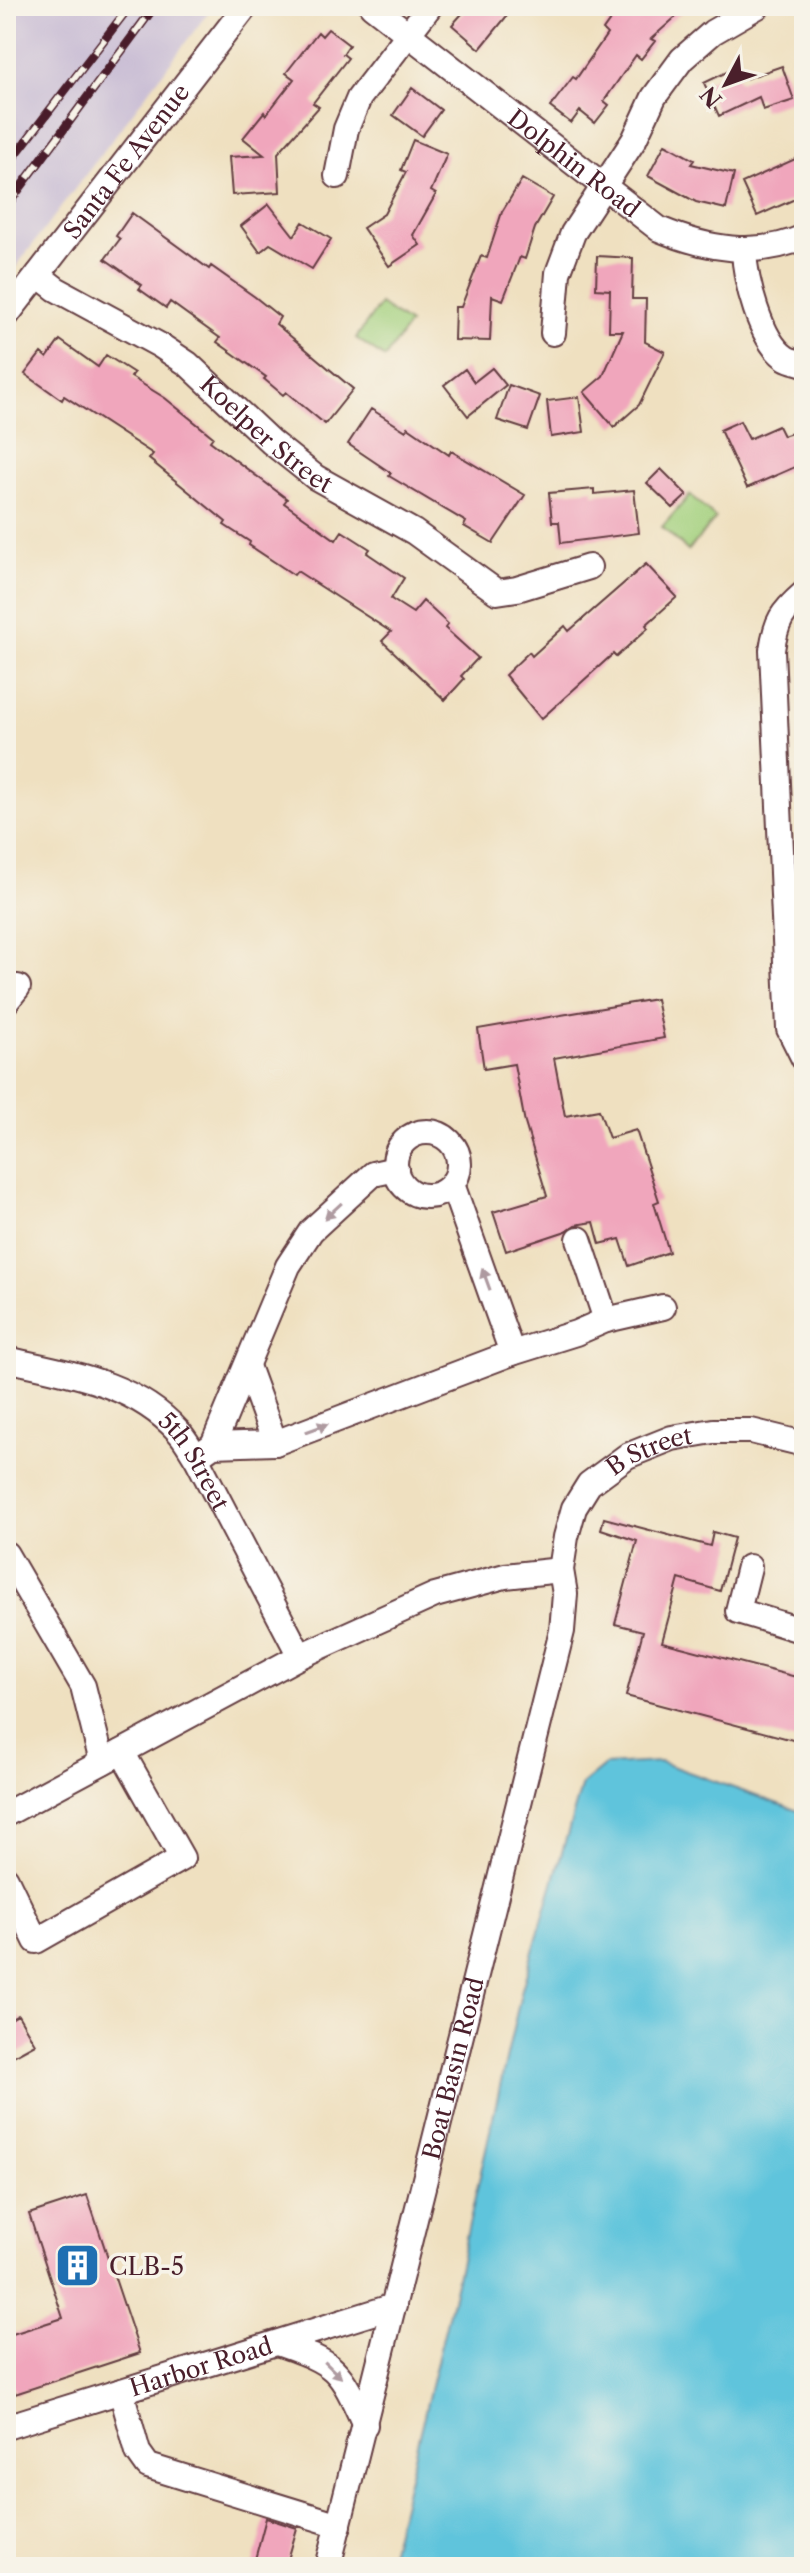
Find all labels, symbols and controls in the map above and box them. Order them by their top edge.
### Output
north arrow [686,44,766,124]
street label: Santa Fe Avenue [57,78,195,244]
text: N [695,81,728,113]
street label: Dolphin Road [502,103,646,224]
street label: Koelper Street [194,369,338,499]
one-way arrow [324,1201,343,1219]
one-way arrow [479,1267,492,1291]
street label: 5th Street [153,1405,236,1516]
street label: B Street [600,1420,695,1481]
one-way arrow [305,1421,329,1433]
street label: Boat Basin Road [416,1974,490,2163]
building icon: CLB-5 [54,2242,102,2290]
place label: CLB-5 [109,2252,184,2281]
street label: Harbor Road [126,2330,276,2402]
one-way arrow [323,2361,342,2379]

